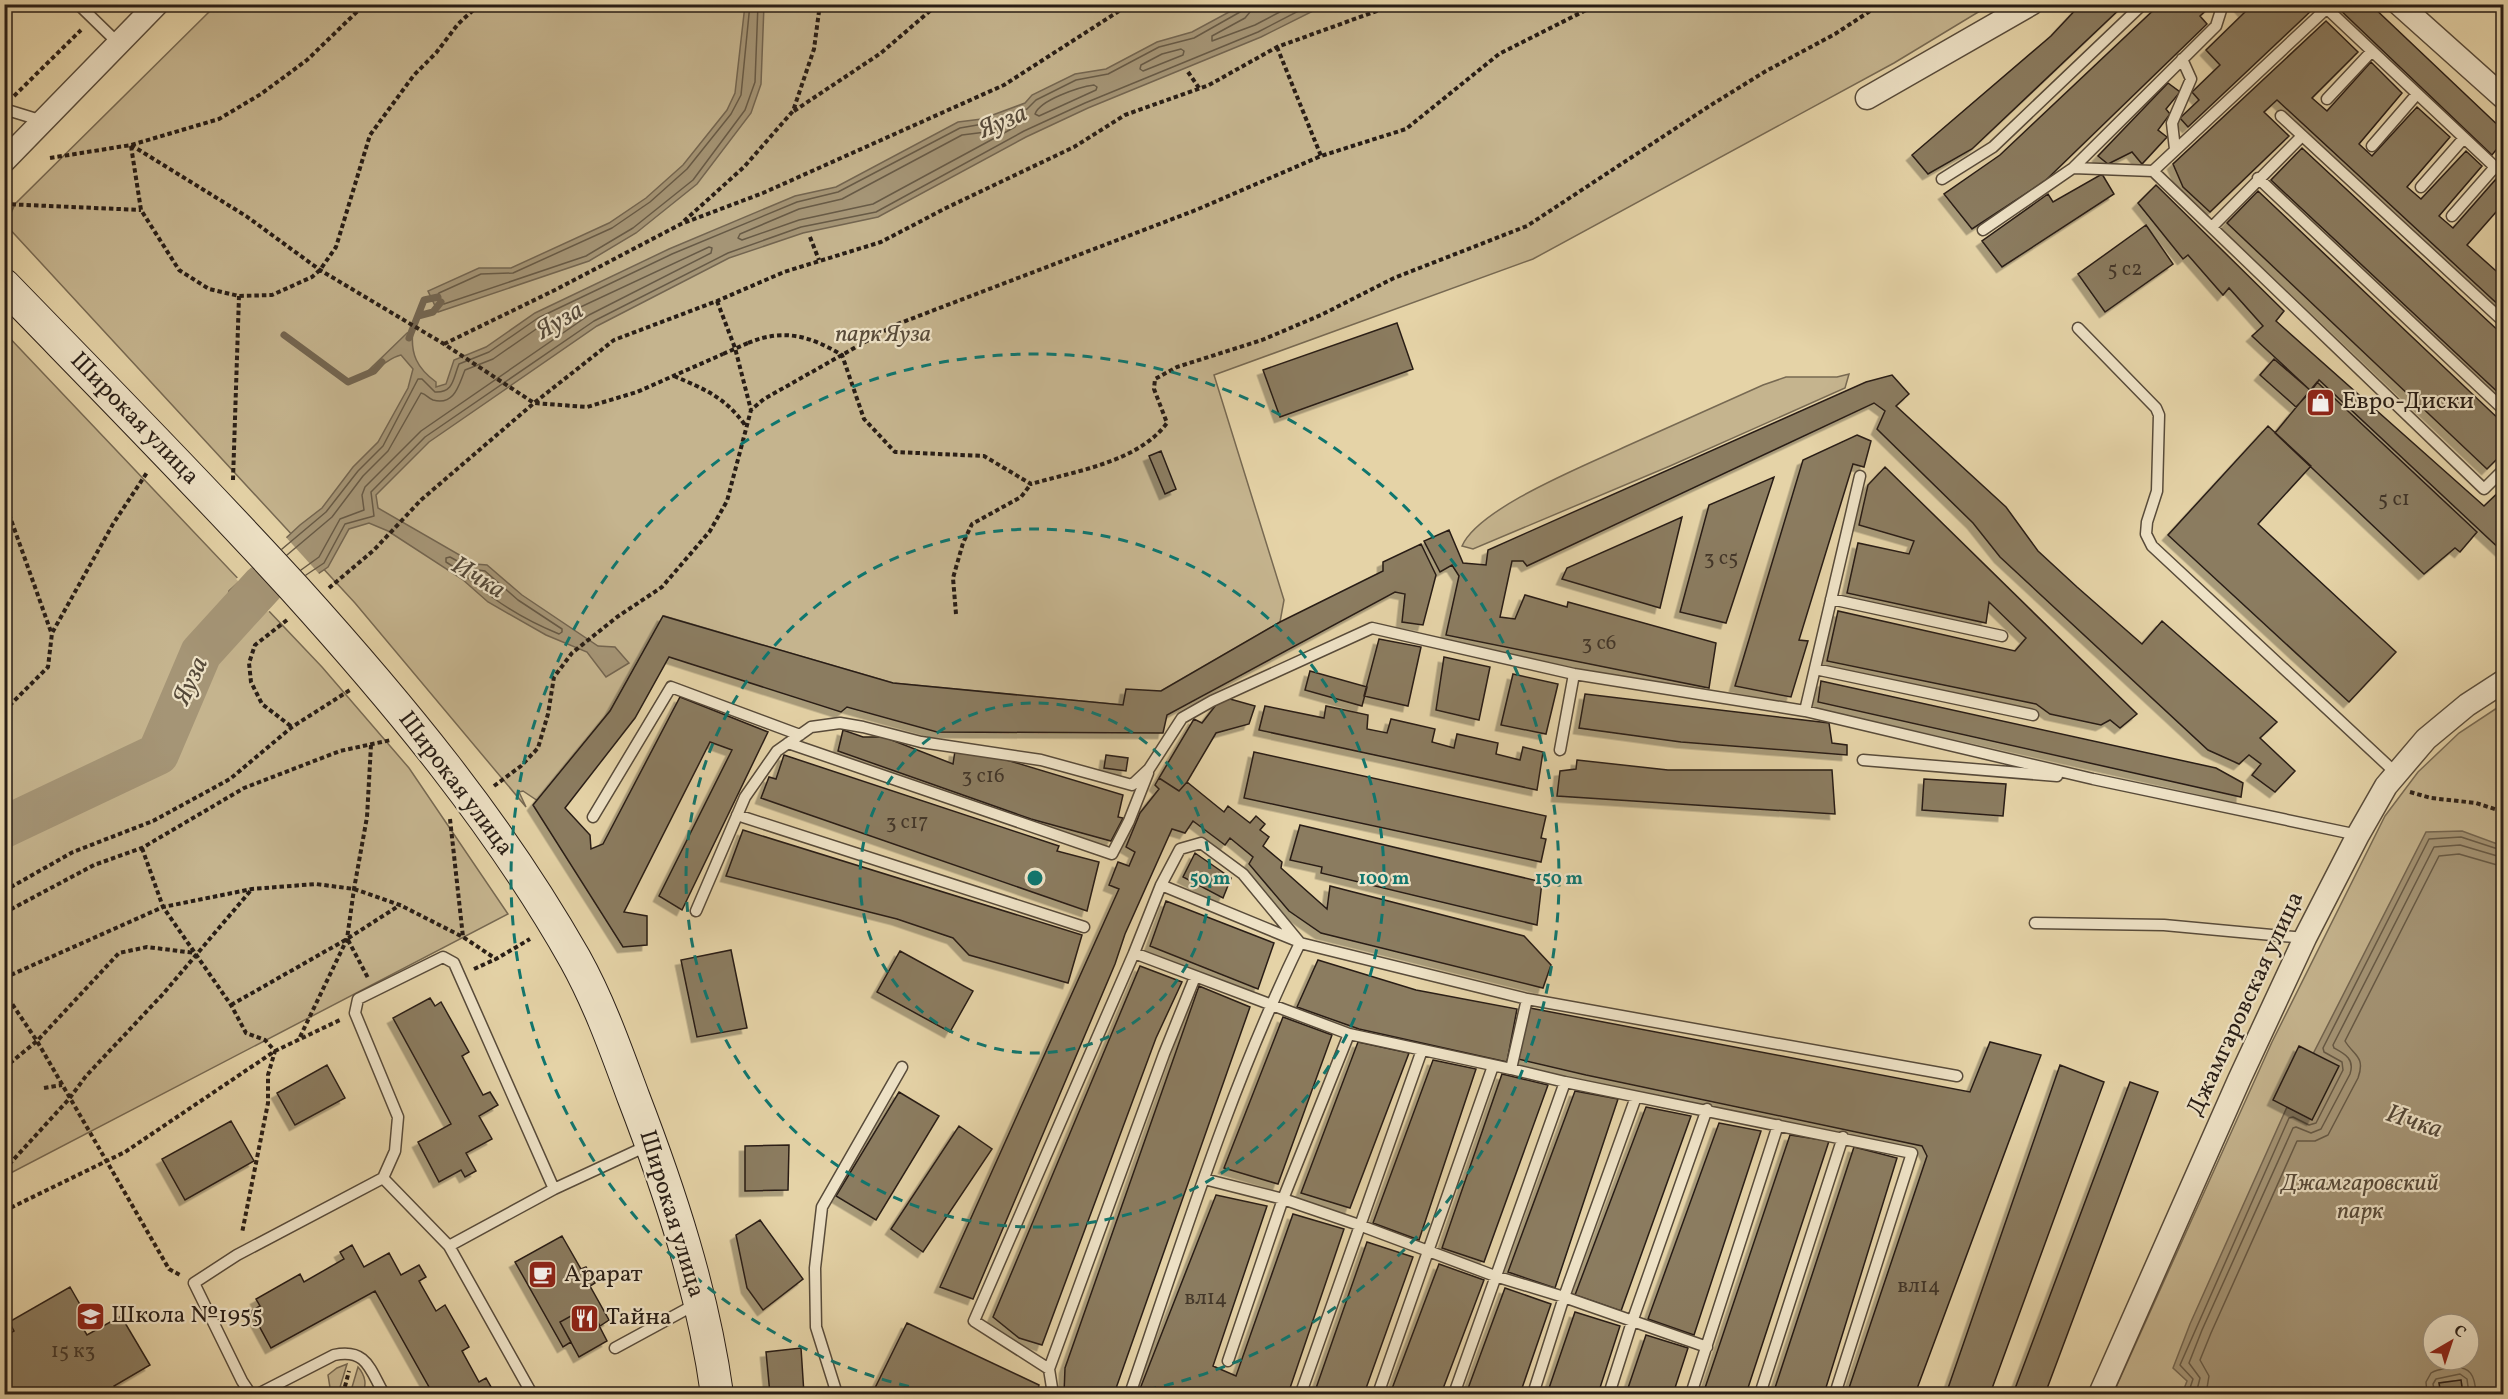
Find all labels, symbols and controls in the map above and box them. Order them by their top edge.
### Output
water label: Яуза [972,96,1033,149]
house number: 5 с2 [2108,255,2142,284]
water label: Яуза [529,293,590,349]
park label: парк Яуза [835,318,931,352]
street label: Широкая улица [61,345,207,493]
place label: Евро-Диски [2342,385,2474,419]
shop icon: Евро-Диски [2305,386,2337,418]
house number: 5 с1 [2378,485,2410,514]
house number: 3 с5 [1704,544,1738,573]
water label: Ичка [444,548,512,608]
house number: 3 с6 [1582,629,1617,658]
water label: Яуза [164,651,218,712]
street label: Широкая улица [389,704,521,864]
house number: 3 с16 [961,762,1005,791]
house number: 3 с17 [886,808,928,837]
text: 50 m [1190,867,1230,892]
text: 100 m [1359,867,1409,892]
text: 150 m [1535,867,1583,892]
centre of rings [1025,868,1045,888]
street label: Джамгаровская улица [2179,886,2313,1122]
water label: Ичка [2381,1096,2447,1148]
street label: Широкая улица [629,1126,713,1302]
park label: Джамгаровский парк [2279,1167,2439,1229]
place label: Арарат [564,1258,643,1292]
cafe icon: Арарат [527,1259,559,1291]
house number: вл14 [1898,1272,1940,1301]
house number: вл14 [1185,1284,1227,1313]
place label: Школа №1955 [111,1299,263,1333]
school or university icon: Школа №1955 [74,1300,106,1332]
place label: Тайна [606,1301,672,1335]
restaurant icon: Тайна [569,1302,601,1334]
north arrow [2421,1312,2481,1372]
text: С [2448,1320,2470,1344]
house number: 15 к3 [51,1337,95,1366]

